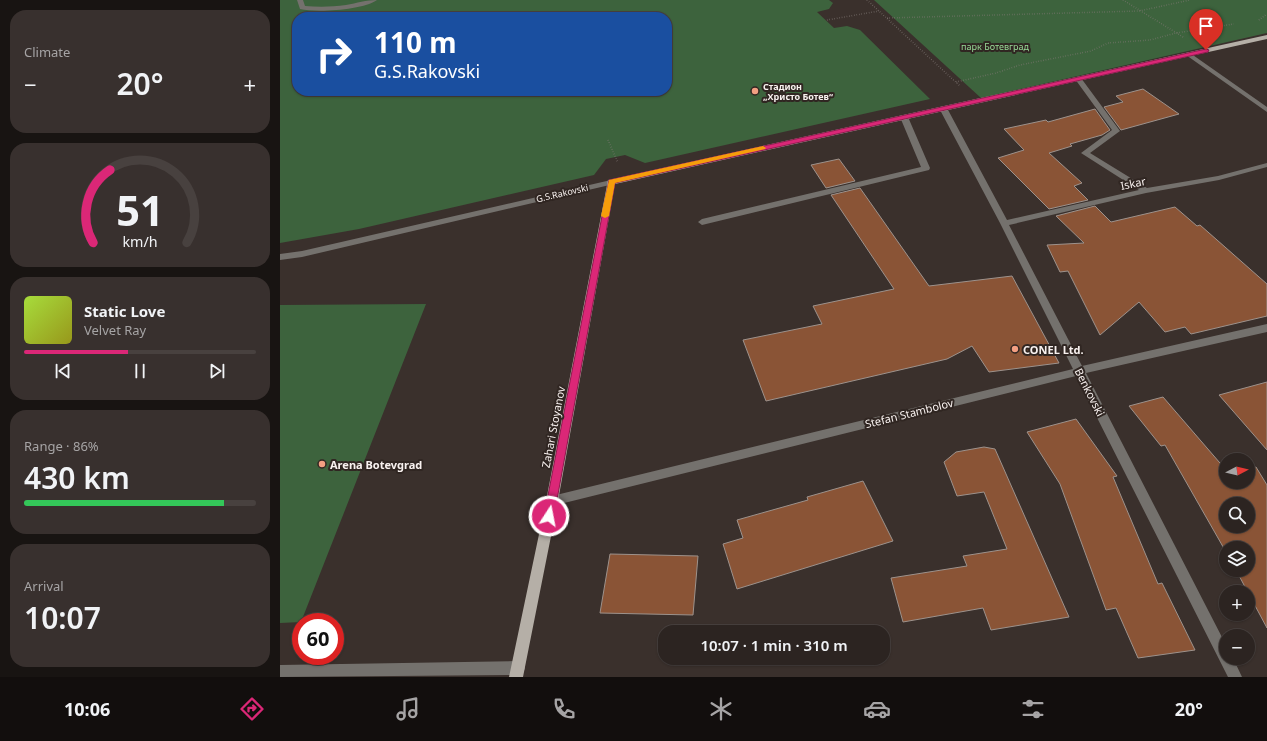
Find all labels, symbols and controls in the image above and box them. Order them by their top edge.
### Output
pin [1189,9,1223,50]
icon: arrive [1195,15,1217,37]
text: 110 m [374,23,457,61]
icon: right [308,28,360,80]
park label: парк Ботевград [961,40,1029,53]
text: Climate [24,43,70,61]
text: G.S.Rakovski [374,59,480,83]
text: 20° [116,63,164,104]
text: − [24,69,37,99]
text: + [243,69,256,99]
place label: Стадион „Христо Ботев“ [763,80,833,103]
marker: Стадион „Христо Ботев“ [750,86,760,96]
street label: Iskar [1119,173,1148,193]
street label: G.S.Rakovski [535,181,589,205]
text: 51 [116,182,164,238]
text: km/h [122,232,158,251]
text: Static Love [84,301,165,321]
text: Velvet Ray [84,321,146,339]
place label: CONEL Ltd. [1023,342,1084,357]
marker: CONEL Ltd. [1010,344,1020,354]
icon: previous [52,360,74,382]
icon: pause [129,360,151,382]
icon: next [206,360,228,382]
street label: Benkovski [1072,365,1108,419]
street label: Zahari Stoyanov [538,385,568,469]
street label: Stefan Stambolov [863,395,955,431]
text: Range · 86% [24,437,99,455]
north arrow [1219,453,1255,489]
map controls [1219,453,1255,665]
text: 430 km [24,457,130,498]
place label: Arena Botevgrad [330,457,422,472]
marker: Arena Botevgrad [317,459,327,469]
position arrow [528,495,570,537]
button: search [1219,497,1255,533]
button: layers [1219,541,1255,577]
text: Arrival [24,577,64,595]
button: + [1219,585,1255,621]
text: 10:07 [24,597,101,638]
speed limit sign: 60 [292,613,344,665]
button: − [1219,629,1255,665]
text: 10:07 · 1 min · 310 m [700,635,848,655]
icon: directions [238,695,266,723]
icon: music [394,695,422,723]
icon: phone [550,695,578,723]
icon: climate [707,695,735,723]
icon: car [863,695,891,723]
icon: filters [1019,695,1047,723]
text: 10:06 [64,697,110,721]
text: 20° [1175,697,1203,721]

